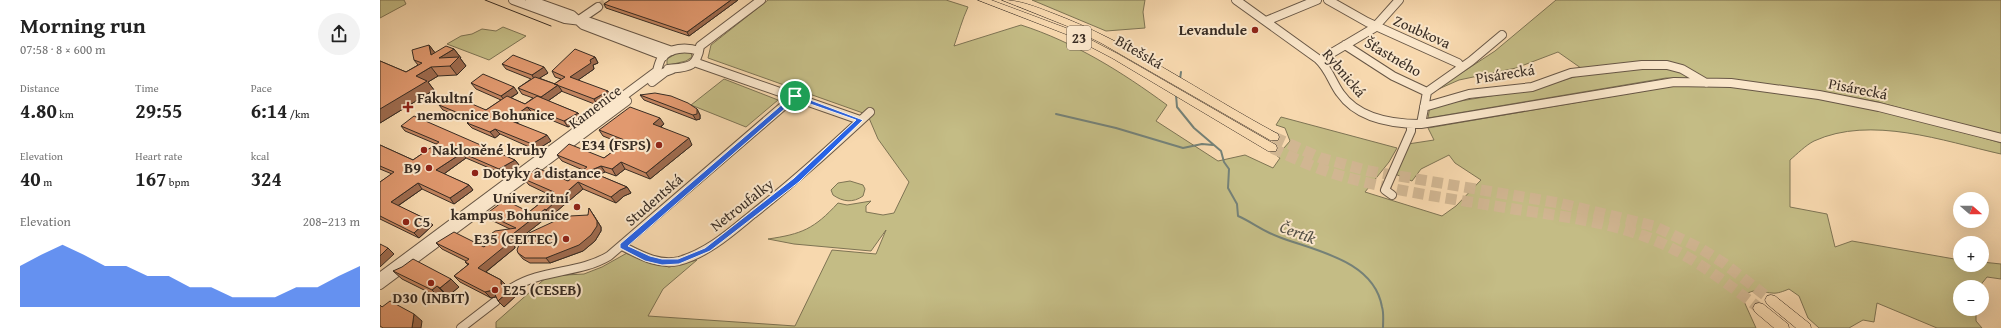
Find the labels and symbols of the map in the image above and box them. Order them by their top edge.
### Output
street label: Zoubkova [1390,10,1454,53]
place label: Levandule [1179,19,1247,40]
marker: Levandule [1250,25,1260,35]
road number: 23 [1067,26,1091,50]
street label: Bítešská [1112,30,1167,74]
street label: Šťastného [1361,32,1426,81]
street label: Rybnická [1318,44,1371,102]
street label: Pisárecká [1474,58,1536,89]
street label: Pisárecká [1827,73,1889,104]
pin [778,79,812,113]
street label: Kamenice [564,80,626,134]
place label: Fakultní nemocnice Bohunice [417,87,555,125]
marker: Fakultní nemocnice Bohunice [402,101,414,113]
place label: E34 (FSPS) [582,134,651,155]
place label: Nakloněné kruhy [432,139,548,160]
marker: E34 (FSPS) [654,140,664,150]
marker: Nakloněné kruhy [419,145,429,155]
place label: B9 [404,157,421,178]
place label: Dotyky a distance [483,162,601,183]
marker: B9 [424,163,434,173]
marker: Dotyky a distance [470,168,480,178]
street label: Studentská [620,169,687,231]
street label: Netroufalky [706,173,778,236]
place label: Univerzitní kampus Bohunice [451,187,569,225]
north arrow [1953,192,1989,228]
marker: Univerzitní kampus Bohunice [572,202,582,212]
place label: C5 [414,211,430,232]
water label: Čertík [1277,214,1320,250]
marker: C5 [401,217,411,227]
place label: E35 (CEITEC) [474,228,558,249]
marker: E35 (CEITEC) [561,234,571,244]
marker: D30 (INBIT) [426,278,436,288]
place label: E25 (CESEB) [503,279,582,300]
marker: E25 (CESEB) [490,285,500,295]
place label: D30 (INBIT) [393,287,469,308]

